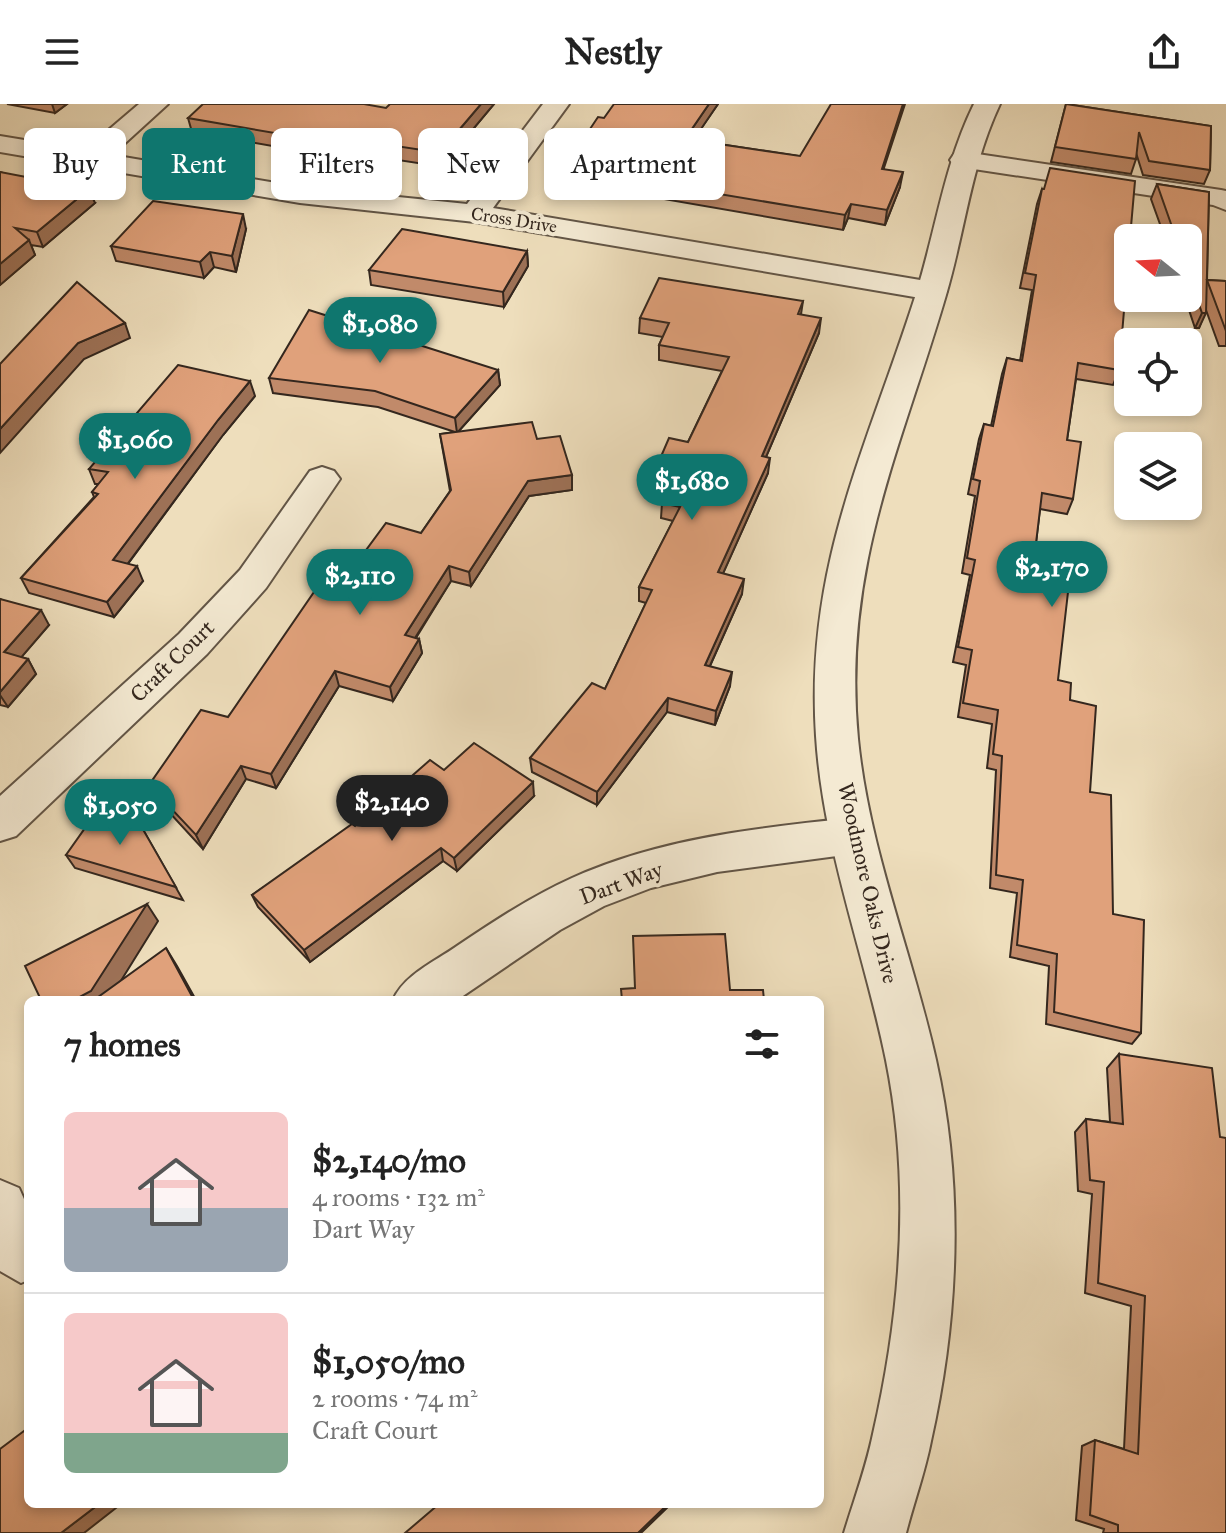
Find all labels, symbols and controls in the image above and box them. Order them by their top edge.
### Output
icon: menu [40,30,84,74]
text: Nestly [565,30,661,74]
icon: share [1142,30,1186,74]
chip: Buy [24,128,126,200]
chip: Rent [142,128,255,200]
chip: Filters [271,128,402,200]
chip: New [418,128,528,200]
chip: Apartment [544,128,725,200]
street label: Cross Drive [469,202,559,238]
north arrow [1114,224,1202,312]
map controls [1114,224,1202,520]
pin: $1,080 [315,297,445,365]
text: $1,080 [342,307,418,339]
button: locate [1114,328,1202,416]
pin: $1,060 [70,413,200,481]
text: $1,060 [97,423,173,455]
button: layers [1114,432,1202,520]
pin: $1,680 [627,454,757,522]
text: $1,680 [655,464,729,496]
pin: $2,170 [987,541,1117,609]
pin: $2,110 [295,549,425,617]
text: $2,170 [1015,551,1089,583]
text: $2,110 [324,559,396,591]
street label: Craft Court [124,614,220,708]
pin: $2,140 [327,775,457,843]
pin: $1,050 [55,779,185,847]
street label: Woodmore Oaks Drive [832,780,904,986]
text: $2,140 [354,785,430,817]
text: $1,050 [83,789,157,821]
street label: Dart Way [576,855,667,910]
icon: filters [740,1022,784,1066]
text: 7 homes [64,1024,181,1065]
text: $2,140/mo [312,1140,466,1181]
icon: home [128,1144,224,1240]
text: 4 rooms · 132 m² [312,1181,485,1213]
text: Dart Way [312,1213,414,1245]
text: $1,050/mo [312,1341,465,1382]
icon: home [128,1345,224,1441]
text: 2 rooms · 74 m² [312,1382,478,1414]
text: Craft Court [312,1414,438,1446]

